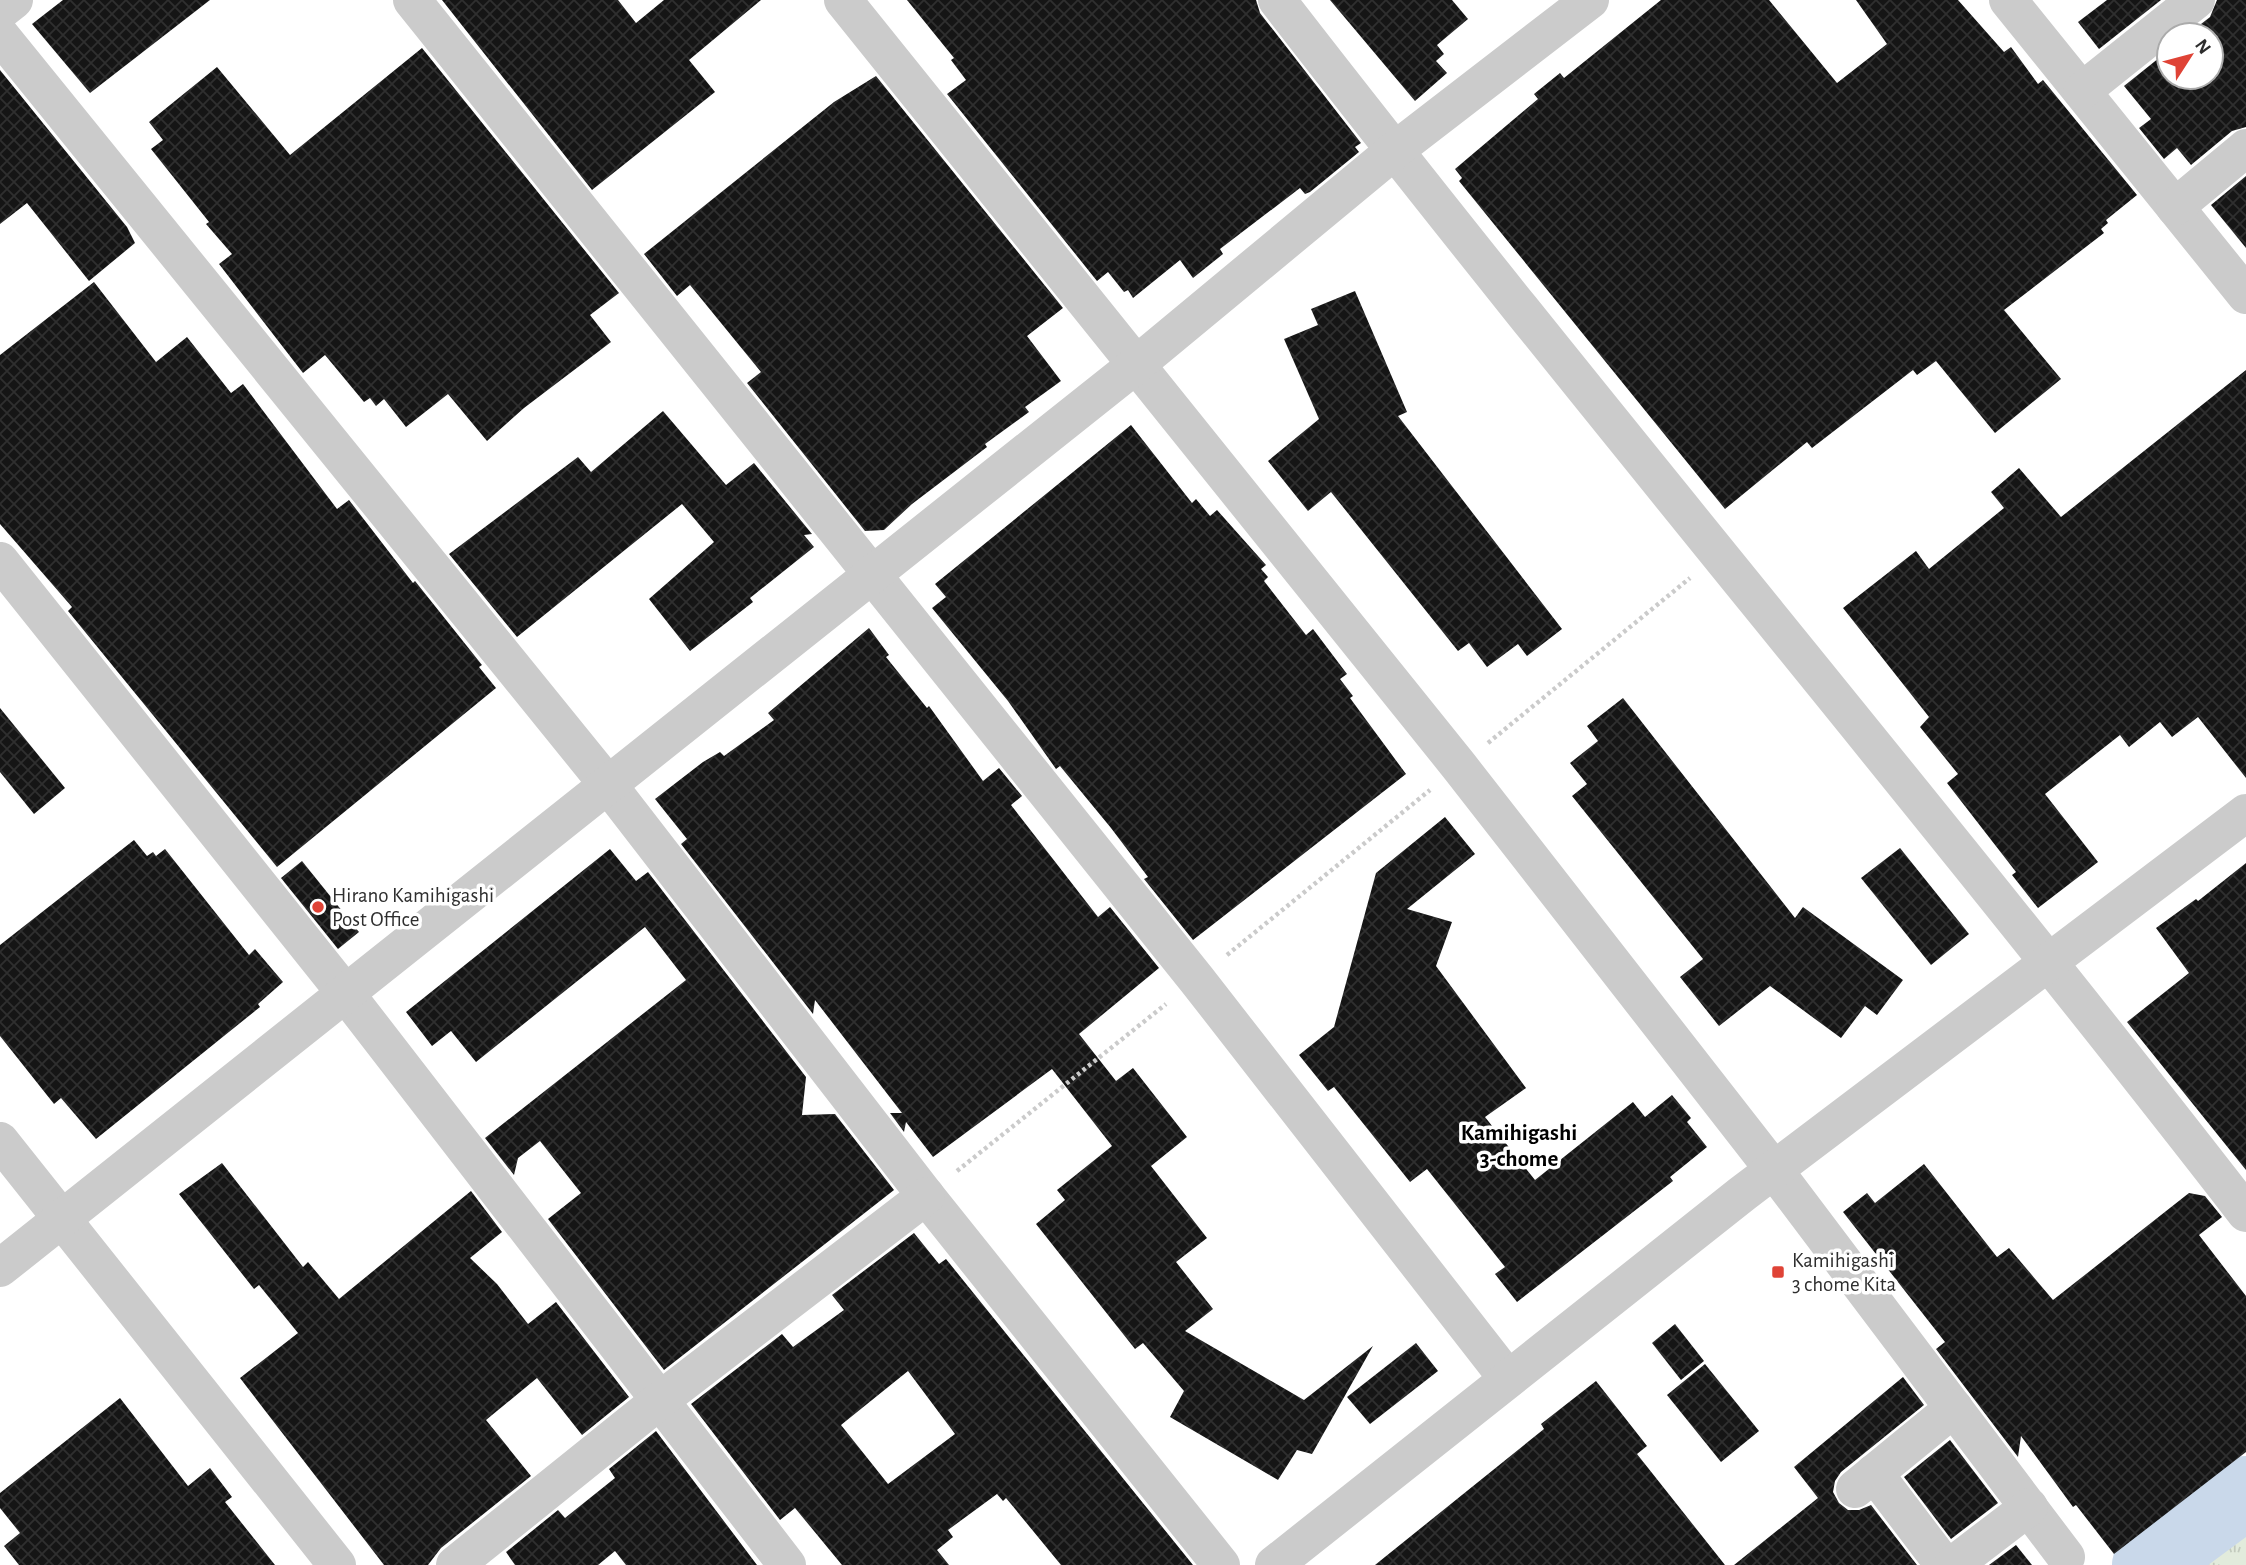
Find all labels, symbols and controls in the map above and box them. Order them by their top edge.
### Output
north arrow [2155,21,2225,91]
text: N [2191,36,2214,58]
place label: Hirano Kamihigashi Post Office [332,885,494,930]
marker: Hirano Kamihigashi Post Office [310,899,326,915]
district label: Kamihigashi 3-chome [1461,1122,1577,1171]
place label: Kamihigashi 3 chome Kita [1792,1250,1896,1295]
marker: Kamihigashi 3 chome Kita [1770,1264,1786,1280]

